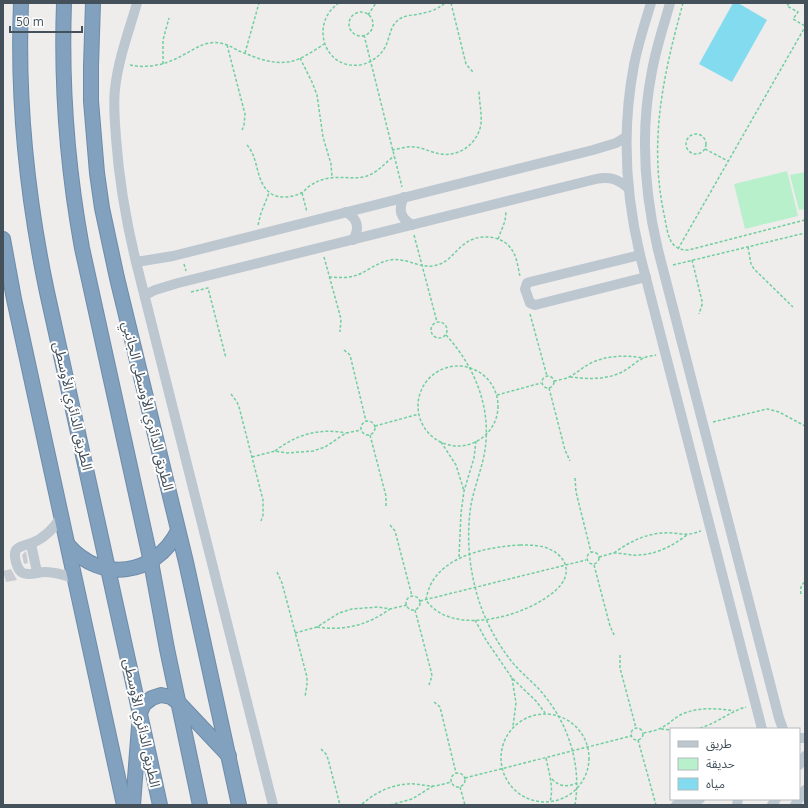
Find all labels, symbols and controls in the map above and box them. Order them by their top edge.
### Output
scale bar [10,8,82,34]
text: 50 m [16,13,44,30]
street label: الطريق الدائري الأوسطى الجانبي [116,319,179,493]
street label: الطريق الدائري الأوسطى [47,340,98,473]
street label: الطريق الدائري الأوسطى [117,657,165,790]
legend [670,728,800,800]
text: طريق [706,735,732,752]
text: حديقة [706,755,735,772]
text: مياه [706,775,725,792]

